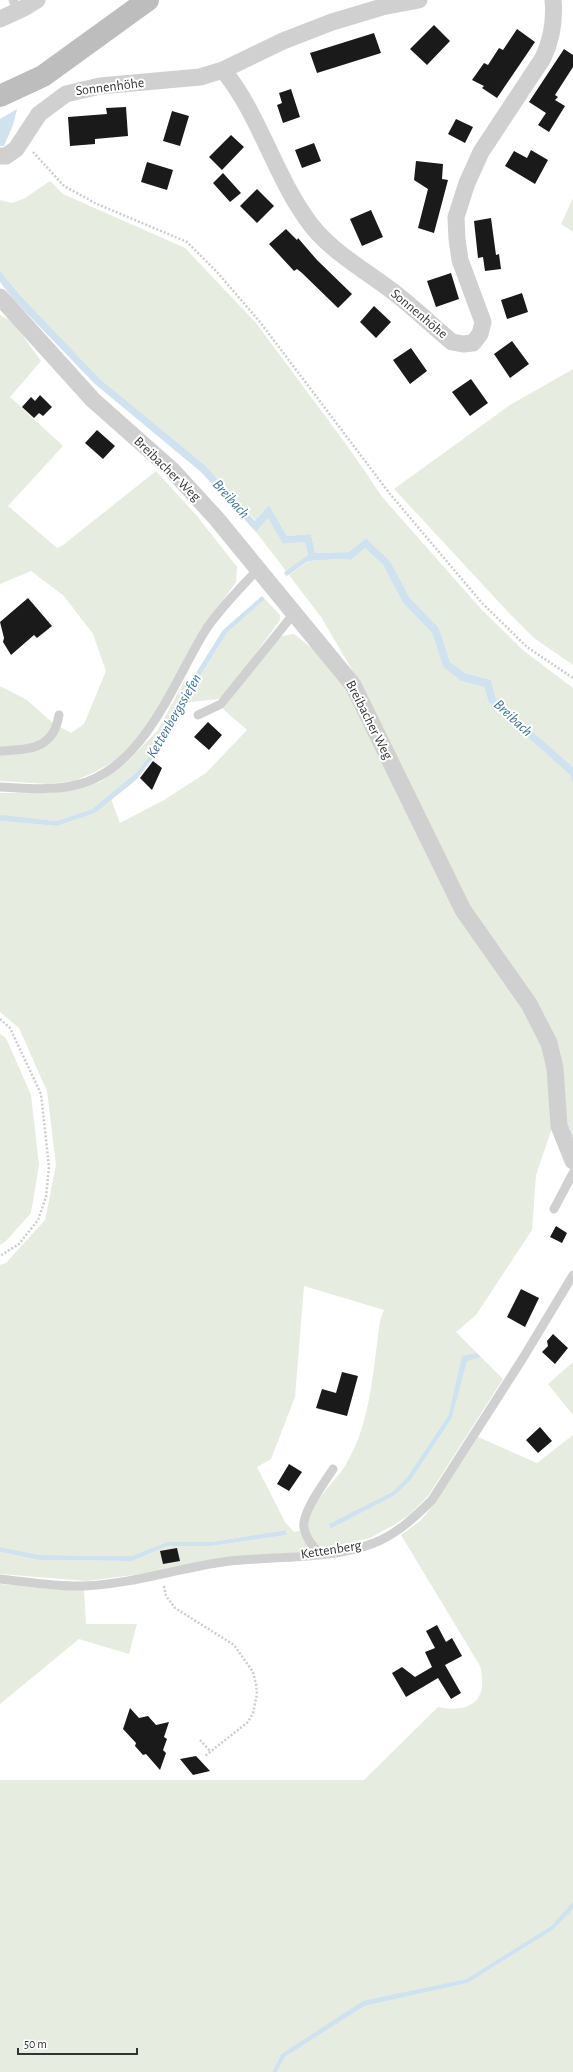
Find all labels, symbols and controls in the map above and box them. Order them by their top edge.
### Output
street label: Sonnenhöhe [75,76,145,98]
street label: Sonnenhöhe [388,286,450,342]
street label: Breibacher Weg [131,434,203,504]
water label: Breibach [210,477,252,521]
water label: Kettenbergssiefen [144,671,204,761]
street label: Breibacher Weg [343,678,395,762]
water label: Breibach [491,697,535,739]
street label: Kettenberg [300,1538,362,1562]
scale bar [18,2030,137,2056]
text: 50 m [24,2038,47,2050]

